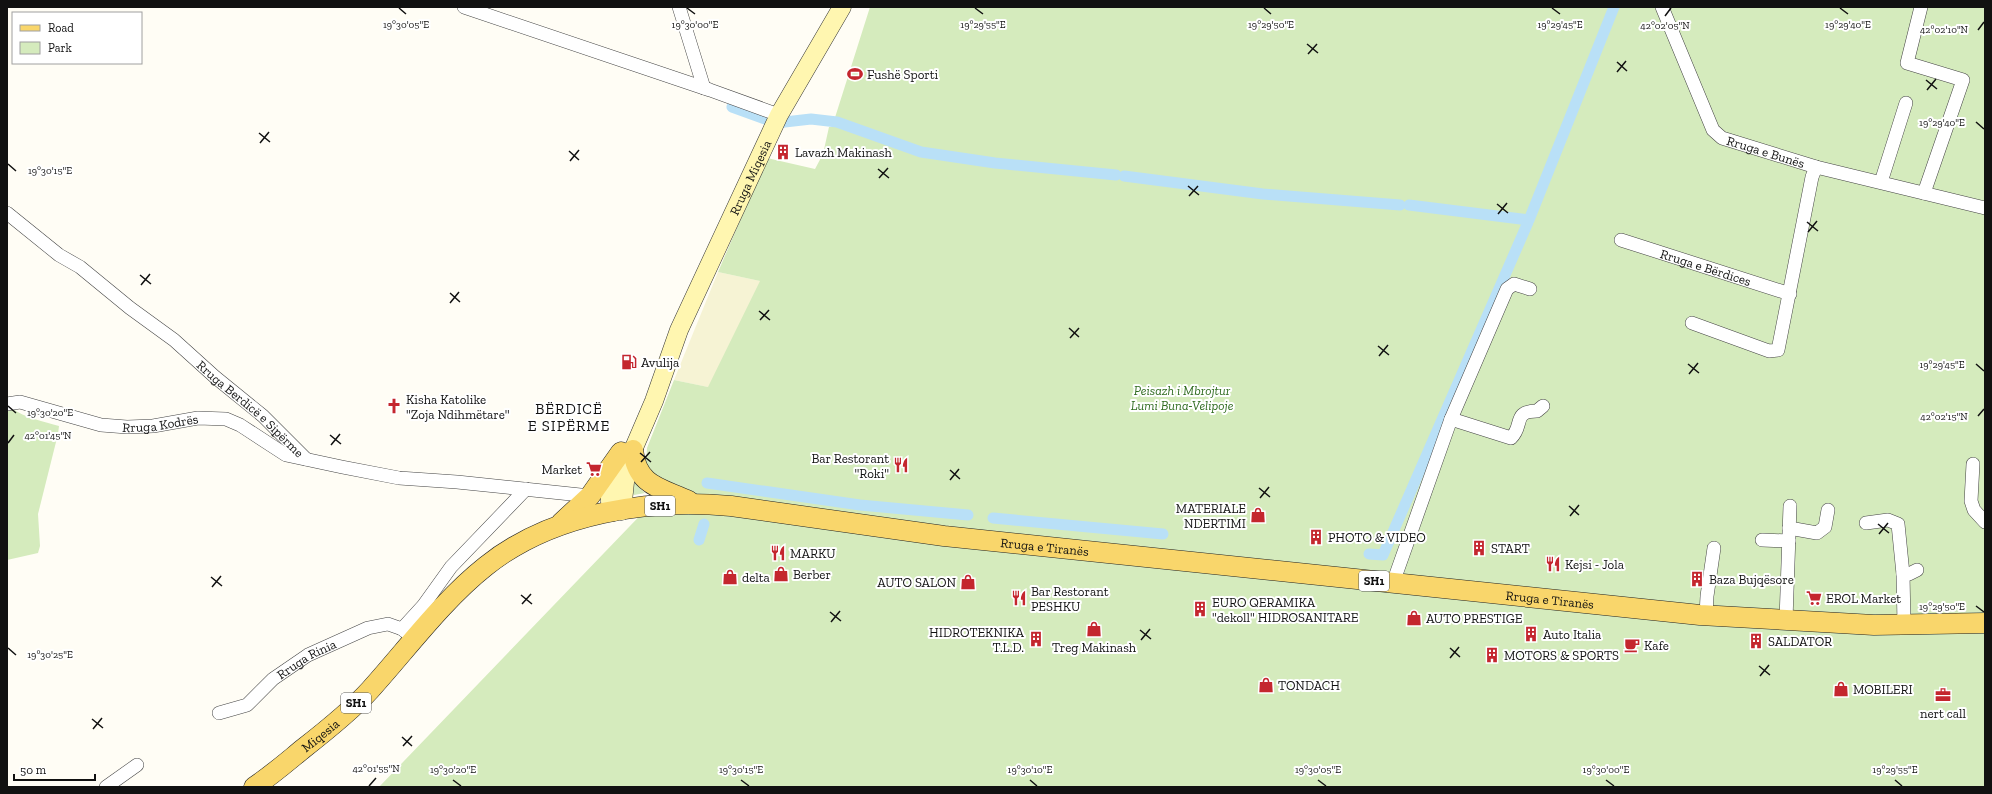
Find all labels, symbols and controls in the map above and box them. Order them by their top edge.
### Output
legend [12,12,142,64]
text: 19°30'05"E [383,19,429,31]
text: 19°30'00"E [672,19,719,31]
text: 19°29'55"E [960,19,1006,31]
text: 19°29'50"E [1248,19,1294,31]
text: 19°29'45"E [1537,19,1583,31]
text: 19°29'40"E [1825,19,1871,31]
text: 42°02'05"N [1640,20,1690,32]
text: Road [48,21,74,35]
text: 42°02'10"N [1920,24,1969,36]
text: Park [48,41,73,55]
sports icon: Fushë Sporti [846,65,864,83]
place label: Fushë Sporti [867,67,939,82]
text: 19°29'40"E [1919,117,1965,129]
street label: Rruga e Bunës [1725,133,1807,171]
street label: Rruga Miqesia [727,137,775,218]
building icon: Lavazh Makinash [774,143,792,161]
place label: Lavazh Makinash [795,145,893,160]
text: 19°30'15"E [28,165,72,177]
street label: Rruga e Bërdices [1658,246,1753,289]
fuel station icon: Avulija [620,353,638,371]
place label: Avulija [641,355,680,371]
street label: Rruga Berdicë e Sipërme [194,357,307,461]
text: 19°29'45"E [1919,359,1965,371]
park label: Peisazh i Mbrojtur Lumi Buna-Velipoje [1131,383,1234,413]
place label: Kisha Katolike "Zoja Ndihmëtare" [406,392,510,423]
church icon: Kisha Katolike "Zoja Ndihmëtare" [385,397,403,415]
district label: BËRDICË E SIPËRME [528,400,610,435]
text: 19°30'20"E [27,407,73,419]
street label: Rruga Kodrës [122,411,200,435]
text: 42°02'15"N [1920,411,1968,423]
text: 42°01'45"N [24,430,72,442]
place label: Bar Restorant "Roki" [811,451,889,481]
restaurant icon: Bar Restorant "Roki" [892,456,910,474]
supermarket icon: Market [585,460,603,478]
place label: Market [542,462,582,477]
road number: SH1 [645,496,675,516]
place label: MATERIALE NDERTIMI [1176,501,1246,531]
shop icon: MATERIALE NDERTIMI [1249,506,1267,524]
building icon: PHOTO & VIDEO [1307,528,1325,546]
place label: PHOTO & VIDEO [1328,530,1426,545]
street label: Rruga e Tiranës [1000,535,1090,559]
building icon: START [1470,539,1488,557]
place label: START [1491,541,1530,556]
restaurant icon: MARKU [769,544,787,562]
place label: MARKU [790,546,836,561]
restaurant icon: Kejsi - Jola [1544,555,1562,573]
place label: Kejsi - Jola [1565,557,1625,573]
shop icon: Berber [772,565,790,583]
place label: Berber [793,567,831,582]
shop icon: delta [721,568,739,586]
place label: delta [742,570,771,585]
building icon: Baza Bujqësore [1688,570,1706,588]
road number: SH1 [1359,571,1389,591]
place label: Baza Bujqësore [1709,572,1794,588]
shop icon: AUTO SALON [959,573,977,591]
place label: AUTO SALON [877,575,956,590]
place label: Bar Restorant PESHKU [1031,584,1109,614]
street label: Rruga e Tiranës [1505,588,1595,612]
restaurant icon: Bar Restorant PESHKU [1010,589,1028,607]
supermarket icon: EROL Market [1805,589,1823,607]
place label: EROL Market [1826,591,1901,606]
place label: EURO QERAMIKA "dekoll" HIDROSANITARE [1212,595,1359,625]
building icon: EURO QERAMIKA "dekoll" HIDROSANITARE [1191,600,1209,618]
text: 19°29'50"E [1919,601,1965,613]
shop icon: AUTO PRESTIGE [1405,609,1423,627]
place label: AUTO PRESTIGE [1426,611,1523,626]
shop icon: Treg Makinash [1085,620,1103,638]
place label: HIDROTEKNIKA T.L.D. [929,625,1025,655]
building icon: Auto Italia [1522,625,1540,643]
place label: Auto Italia [1543,627,1602,642]
building icon: HIDROTEKNIKA T.L.D. [1027,630,1045,648]
building icon: SALDATOR [1747,632,1765,650]
place label: SALDATOR [1768,634,1832,649]
street label: Rruga Rinia [274,636,339,682]
cafe icon: Kafe [1623,636,1641,654]
place label: Kafe [1644,638,1669,653]
place label: Treg Makinash [1052,640,1137,655]
building icon: MOTORS & SPORTS [1483,646,1501,664]
place label: MOTORS & SPORTS [1504,648,1619,663]
text: 19°30'25"E [27,649,73,661]
shop icon: TONDACH [1257,676,1275,694]
place label: TONDACH [1278,678,1340,693]
shop icon: MOBILERI [1832,680,1850,698]
place label: MOBILERI [1853,682,1913,697]
office icon: nert call [1934,686,1952,704]
road number: SH1 [341,693,371,713]
place label: nert call [1920,706,1967,721]
street label: Miqesia [299,716,343,755]
scale bar [14,756,95,782]
text: 50 m [20,763,47,777]
text: 42°01'55"N [352,763,400,775]
text: 19°30'20"E [430,764,476,776]
text: 19°30'15"E [719,764,763,776]
text: 19°30'10"E [1008,764,1053,776]
text: 19°30'05"E [1295,764,1341,776]
text: 19°30'00"E [1583,764,1630,776]
text: 19°29'55"E [1872,764,1918,776]

